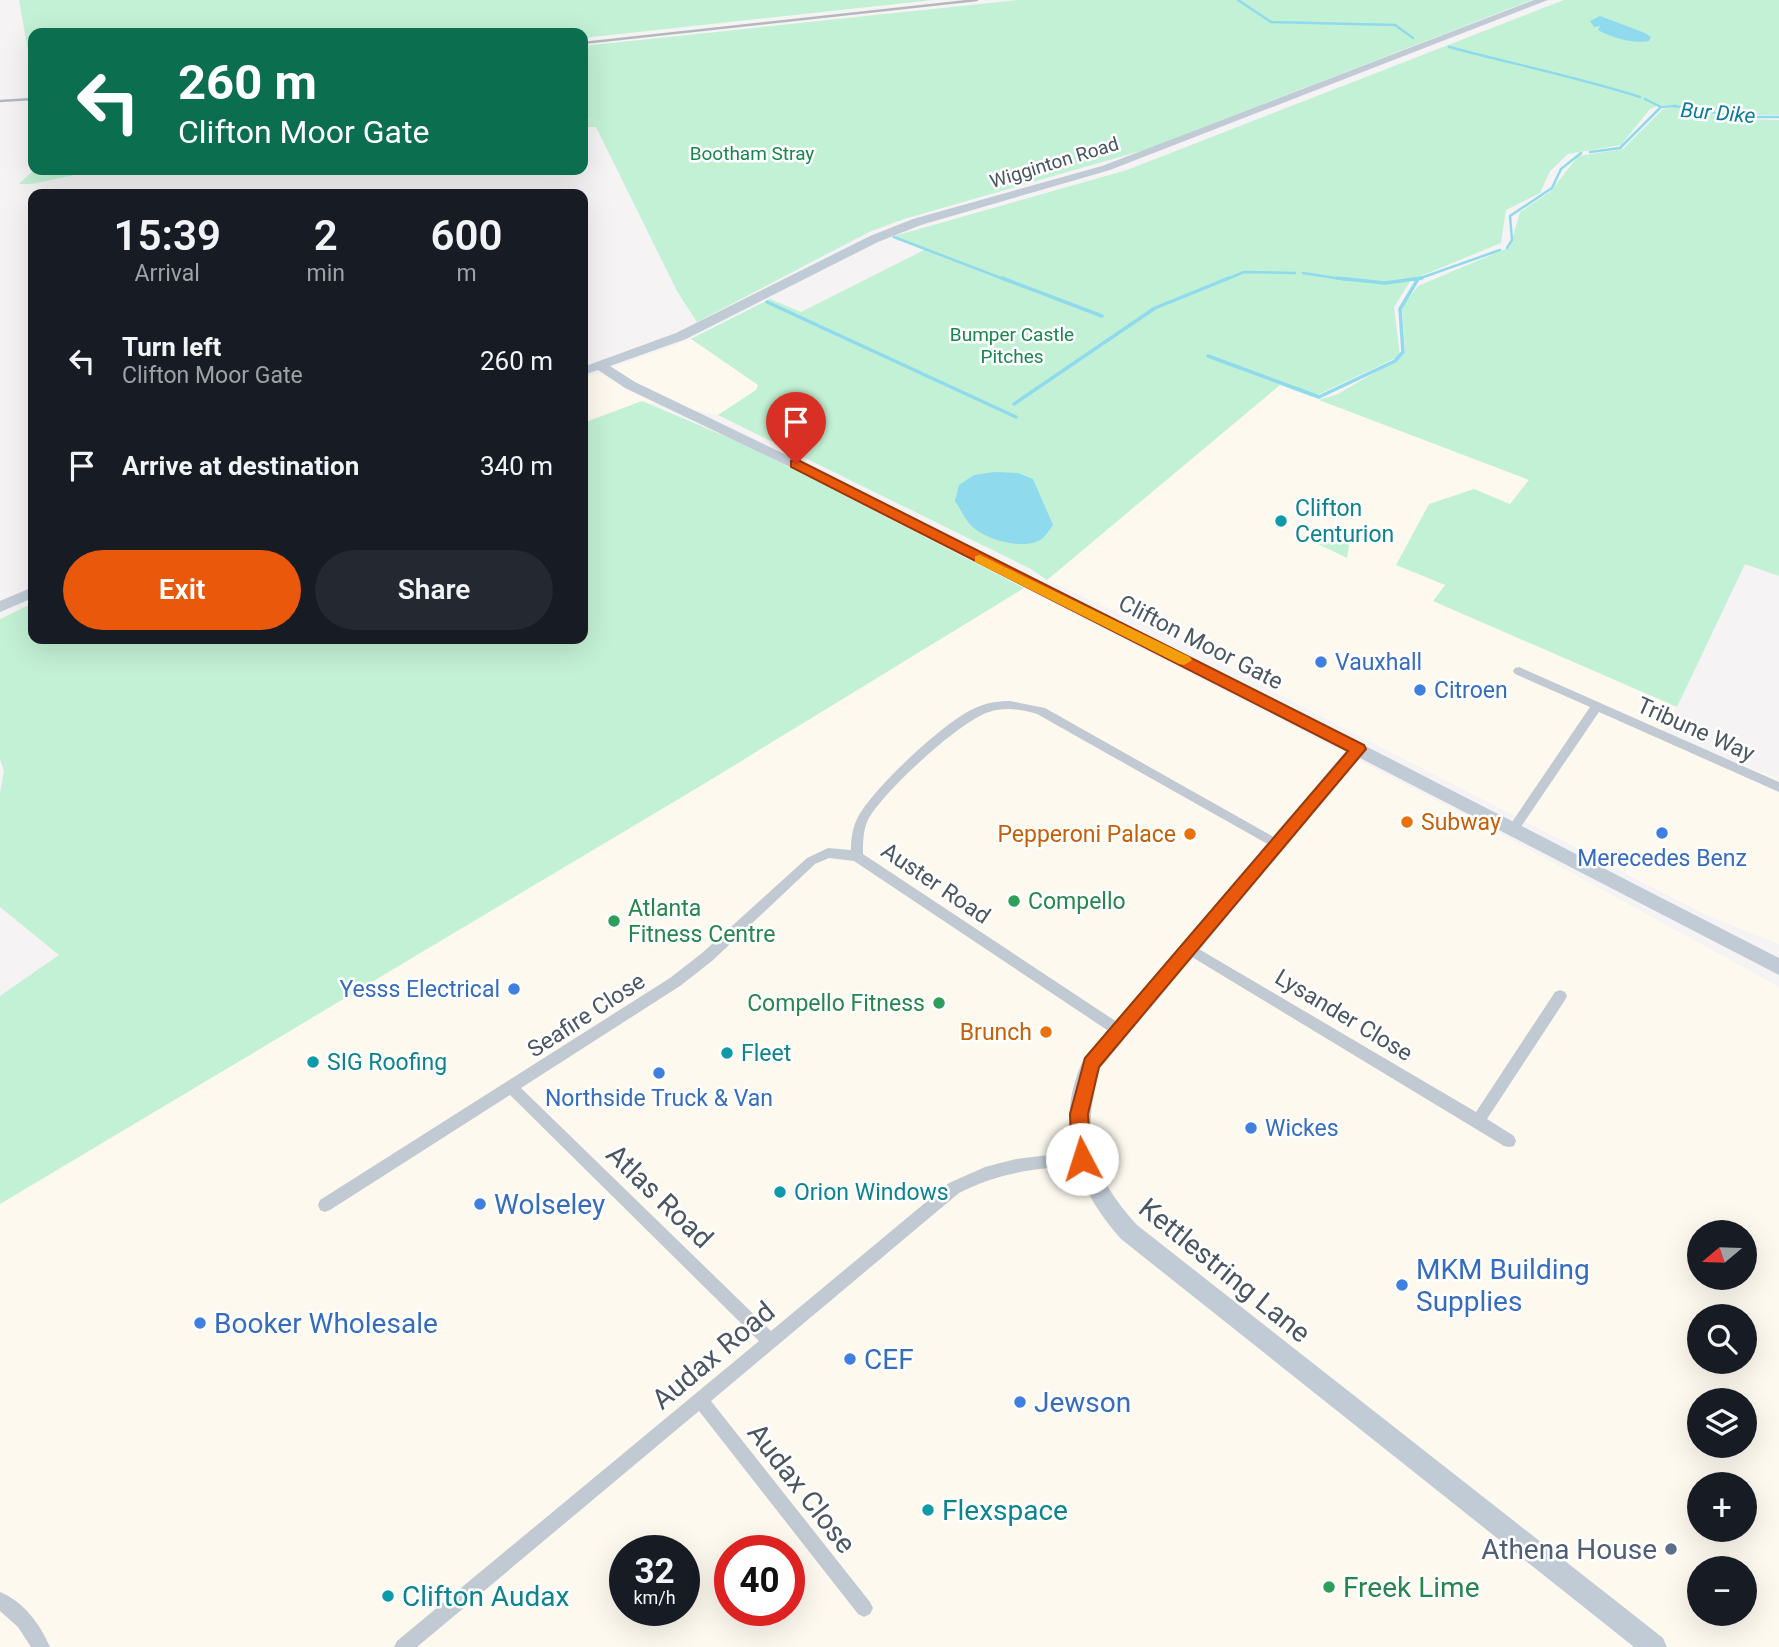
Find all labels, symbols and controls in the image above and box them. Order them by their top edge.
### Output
text: 260 m [178,54,317,111]
icon: left [63,56,154,147]
water label: Bur Dike [1679,98,1757,128]
text: Clifton Moor Gate [178,113,429,151]
street label: Wigginton Road [987,132,1121,193]
park label: Bootham Stray [690,142,814,165]
text: 15:39 [114,211,221,260]
text: 2 [314,211,338,260]
text: 600 [430,211,502,260]
text: Arrival [135,260,200,287]
text: min [306,260,345,287]
text: m [456,260,477,287]
park label: Bumper Castle Pitches [950,323,1074,368]
text: Turn left [122,332,221,362]
icon: left [63,342,101,380]
text: 260 m [480,346,553,376]
text: Clifton Moor Gate [122,362,303,389]
pin [766,392,826,464]
icon: arrive [777,403,815,441]
icon: arrive [63,447,101,485]
text: Arrive at destination [122,451,359,481]
text: 340 m [480,451,553,481]
place label: Clifton Centurion [1295,495,1394,548]
marker: Clifton Centurion [1273,513,1289,529]
button: Exit [63,550,301,630]
button: Share [315,550,553,630]
street label: Clifton Moor Gate [1114,589,1287,695]
place label: Vauxhall [1335,649,1422,676]
marker: Vauxhall [1313,654,1329,670]
place label: Citroen [1434,677,1508,704]
marker: Citroen [1412,682,1428,698]
street label: Tribune Way [1633,692,1759,767]
place label: Subway [1421,809,1501,836]
marker: Subway [1399,814,1415,830]
place label: Pepperoni Palace [997,821,1176,848]
marker: Merecedes Benz [1654,825,1670,841]
marker: Pepperoni Palace [1182,826,1198,842]
street label: Auster Road [876,837,995,930]
place label: Merecedes Benz [1577,845,1747,872]
place label: Compello [1028,888,1126,915]
marker: Compello [1006,893,1022,909]
place label: Atlanta Fitness Centre [628,895,775,948]
marker: Atlanta Fitness Centre [606,913,622,929]
street label: Lysander Close [1270,964,1417,1067]
street label: Seafire Close [523,968,650,1063]
place label: Yesss Electrical [339,976,500,1003]
marker: Yesss Electrical [506,981,522,997]
place label: Compello Fitness [747,990,925,1017]
marker: Compello Fitness [931,995,947,1011]
place label: Brunch [960,1019,1032,1046]
marker: Brunch [1038,1024,1054,1040]
place label: Fleet [741,1040,791,1067]
marker: Fleet [719,1045,735,1061]
place label: SIG Roofing [327,1049,447,1076]
marker: SIG Roofing [305,1054,321,1070]
marker: Northside Truck & Van [651,1065,667,1081]
place label: Northside Truck & Van [545,1085,773,1112]
place label: Wickes [1265,1115,1339,1142]
marker: Wickes [1243,1120,1259,1136]
position arrow [1045,1122,1119,1196]
street label: Atlas Road [600,1138,720,1255]
place label: Orion Windows [794,1179,949,1206]
marker: Orion Windows [772,1184,788,1200]
place label: Wolseley [494,1188,605,1221]
street label: Kettlestring Lane [1132,1191,1317,1350]
marker: Wolseley [472,1196,488,1212]
north arrow [1687,1220,1757,1290]
map controls [1687,1220,1757,1626]
place label: MKM Building Supplies [1416,1253,1590,1318]
marker: MKM Building Supplies [1394,1277,1410,1293]
street label: Audax Road [645,1295,781,1416]
button: search [1687,1304,1757,1374]
place label: Booker Wholesale [214,1307,438,1340]
marker: Booker Wholesale [192,1315,208,1331]
place label: CEF [864,1343,914,1376]
marker: CEF [842,1351,858,1367]
place label: Jewson [1034,1386,1131,1419]
button: layers [1687,1388,1757,1458]
marker: Jewson [1012,1394,1028,1410]
street label: Audax Close [741,1417,863,1560]
button: + [1687,1472,1757,1542]
place label: Flexspace [942,1494,1068,1527]
marker: Flexspace [920,1502,936,1518]
place label: Athena House [1481,1533,1657,1566]
speed limit sign: 40 [714,1535,805,1626]
marker: Athena House [1663,1541,1679,1557]
text: 32 [634,1551,675,1592]
button: − [1687,1556,1757,1626]
place label: Freek Lime [1343,1571,1479,1604]
marker: Freek Lime [1321,1579,1337,1595]
place label: Clifton Audax [402,1580,569,1613]
text: km/h [633,1587,676,1608]
marker: Clifton Audax [380,1588,396,1604]

